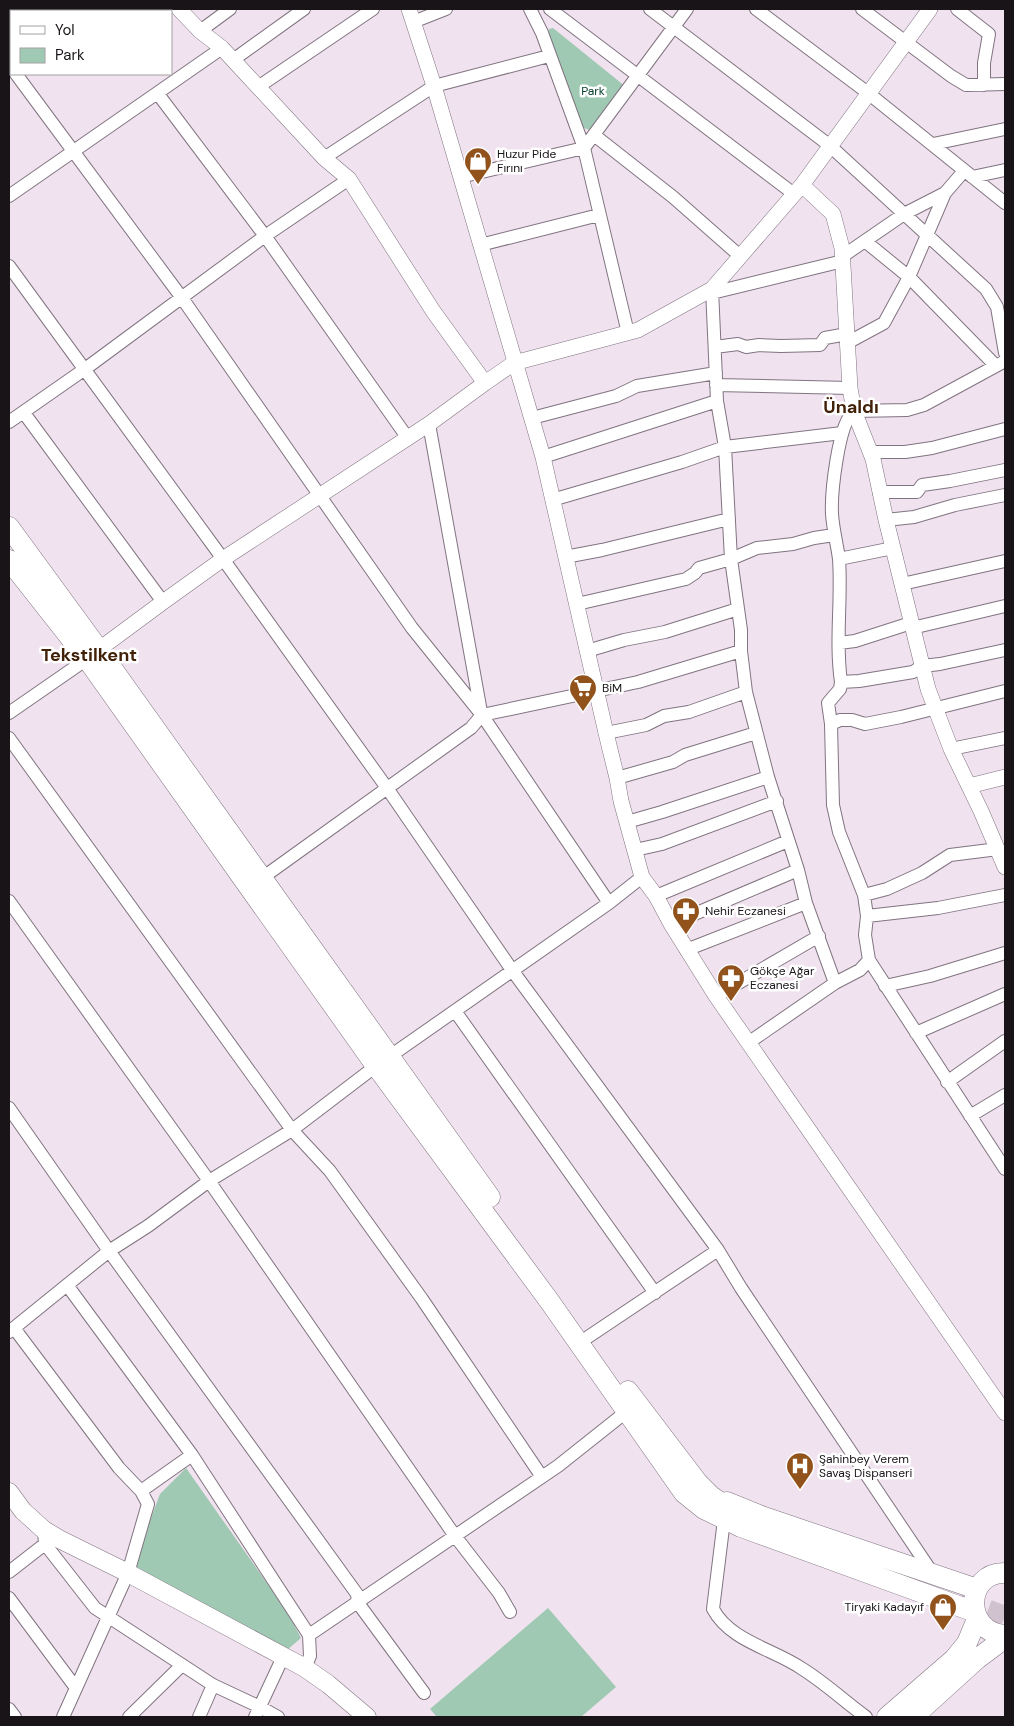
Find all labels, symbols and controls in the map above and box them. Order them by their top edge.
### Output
legend [10,10,172,75]
text: Yol [55,20,75,40]
text: Park [55,45,85,65]
park label: Park [581,83,605,99]
shop icon: Huzur Pide Fırını [463,146,493,185]
place label: Huzur Pide Fırını [497,146,556,176]
district label: Ünaldı [823,395,879,419]
district label: Tekstilkent [41,643,137,667]
supermarket icon: BiM [568,673,598,712]
place label: BiM [602,680,622,696]
pharmacy icon: Nehir Eczanesi [671,896,701,935]
place label: Nehir Eczanesi [705,903,786,919]
pharmacy icon: Gökçe Ağar Eczanesi [716,963,746,1002]
place label: Gökçe Ağar Eczanesi [750,963,815,993]
hospital icon: Şahinbey Verem Savaş Dispanseri [785,1451,815,1490]
place label: Şahinbey Verem Savaş Dispanseri [819,1451,912,1481]
shop icon: Tiryaki Kadayıf [928,1592,958,1631]
place label: Tiryaki Kadayıf [844,1599,924,1615]

